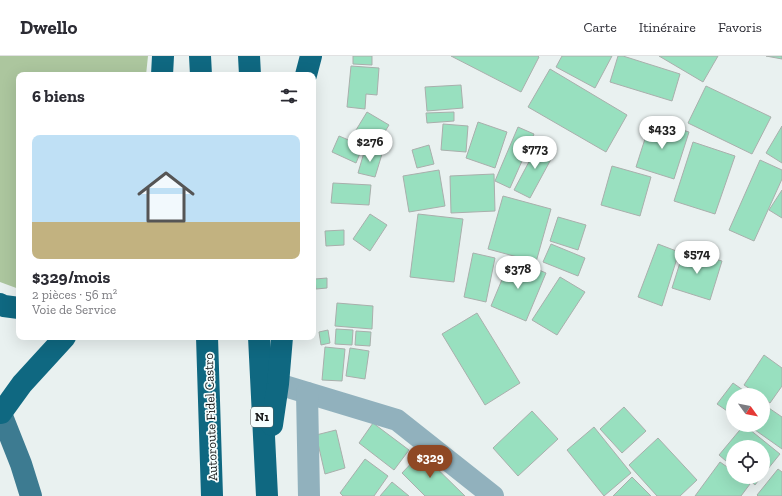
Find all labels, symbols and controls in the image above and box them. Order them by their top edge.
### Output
text: Dwello [20,16,77,39]
text: Carte [583,19,617,36]
text: Itinéraire [639,19,696,36]
text: Favoris [718,19,762,36]
icon: filters [278,85,300,107]
text: 6 biens [32,86,85,106]
pin: $433 [638,116,686,150]
text: $433 [648,121,676,136]
pin: $276 [346,129,394,163]
text: $276 [357,134,383,149]
pin: $773 [511,136,559,170]
text: $773 [522,141,548,156]
icon: home [130,161,202,233]
pin: $574 [673,241,721,275]
text: $574 [684,246,710,261]
pin: $378 [494,256,542,290]
text: $378 [505,261,531,276]
text: $329/mois [32,267,110,287]
text: 2 pièces · 56 m² [32,287,117,302]
text: Voie de Service [32,302,116,317]
street label: Autoroute Fidel Castro [201,352,220,481]
north arrow [726,388,770,432]
map controls [726,388,770,484]
road number: N1 [251,407,273,427]
button: locate [726,440,770,484]
pin: $329 [406,445,454,479]
text: $329 [416,450,444,465]

